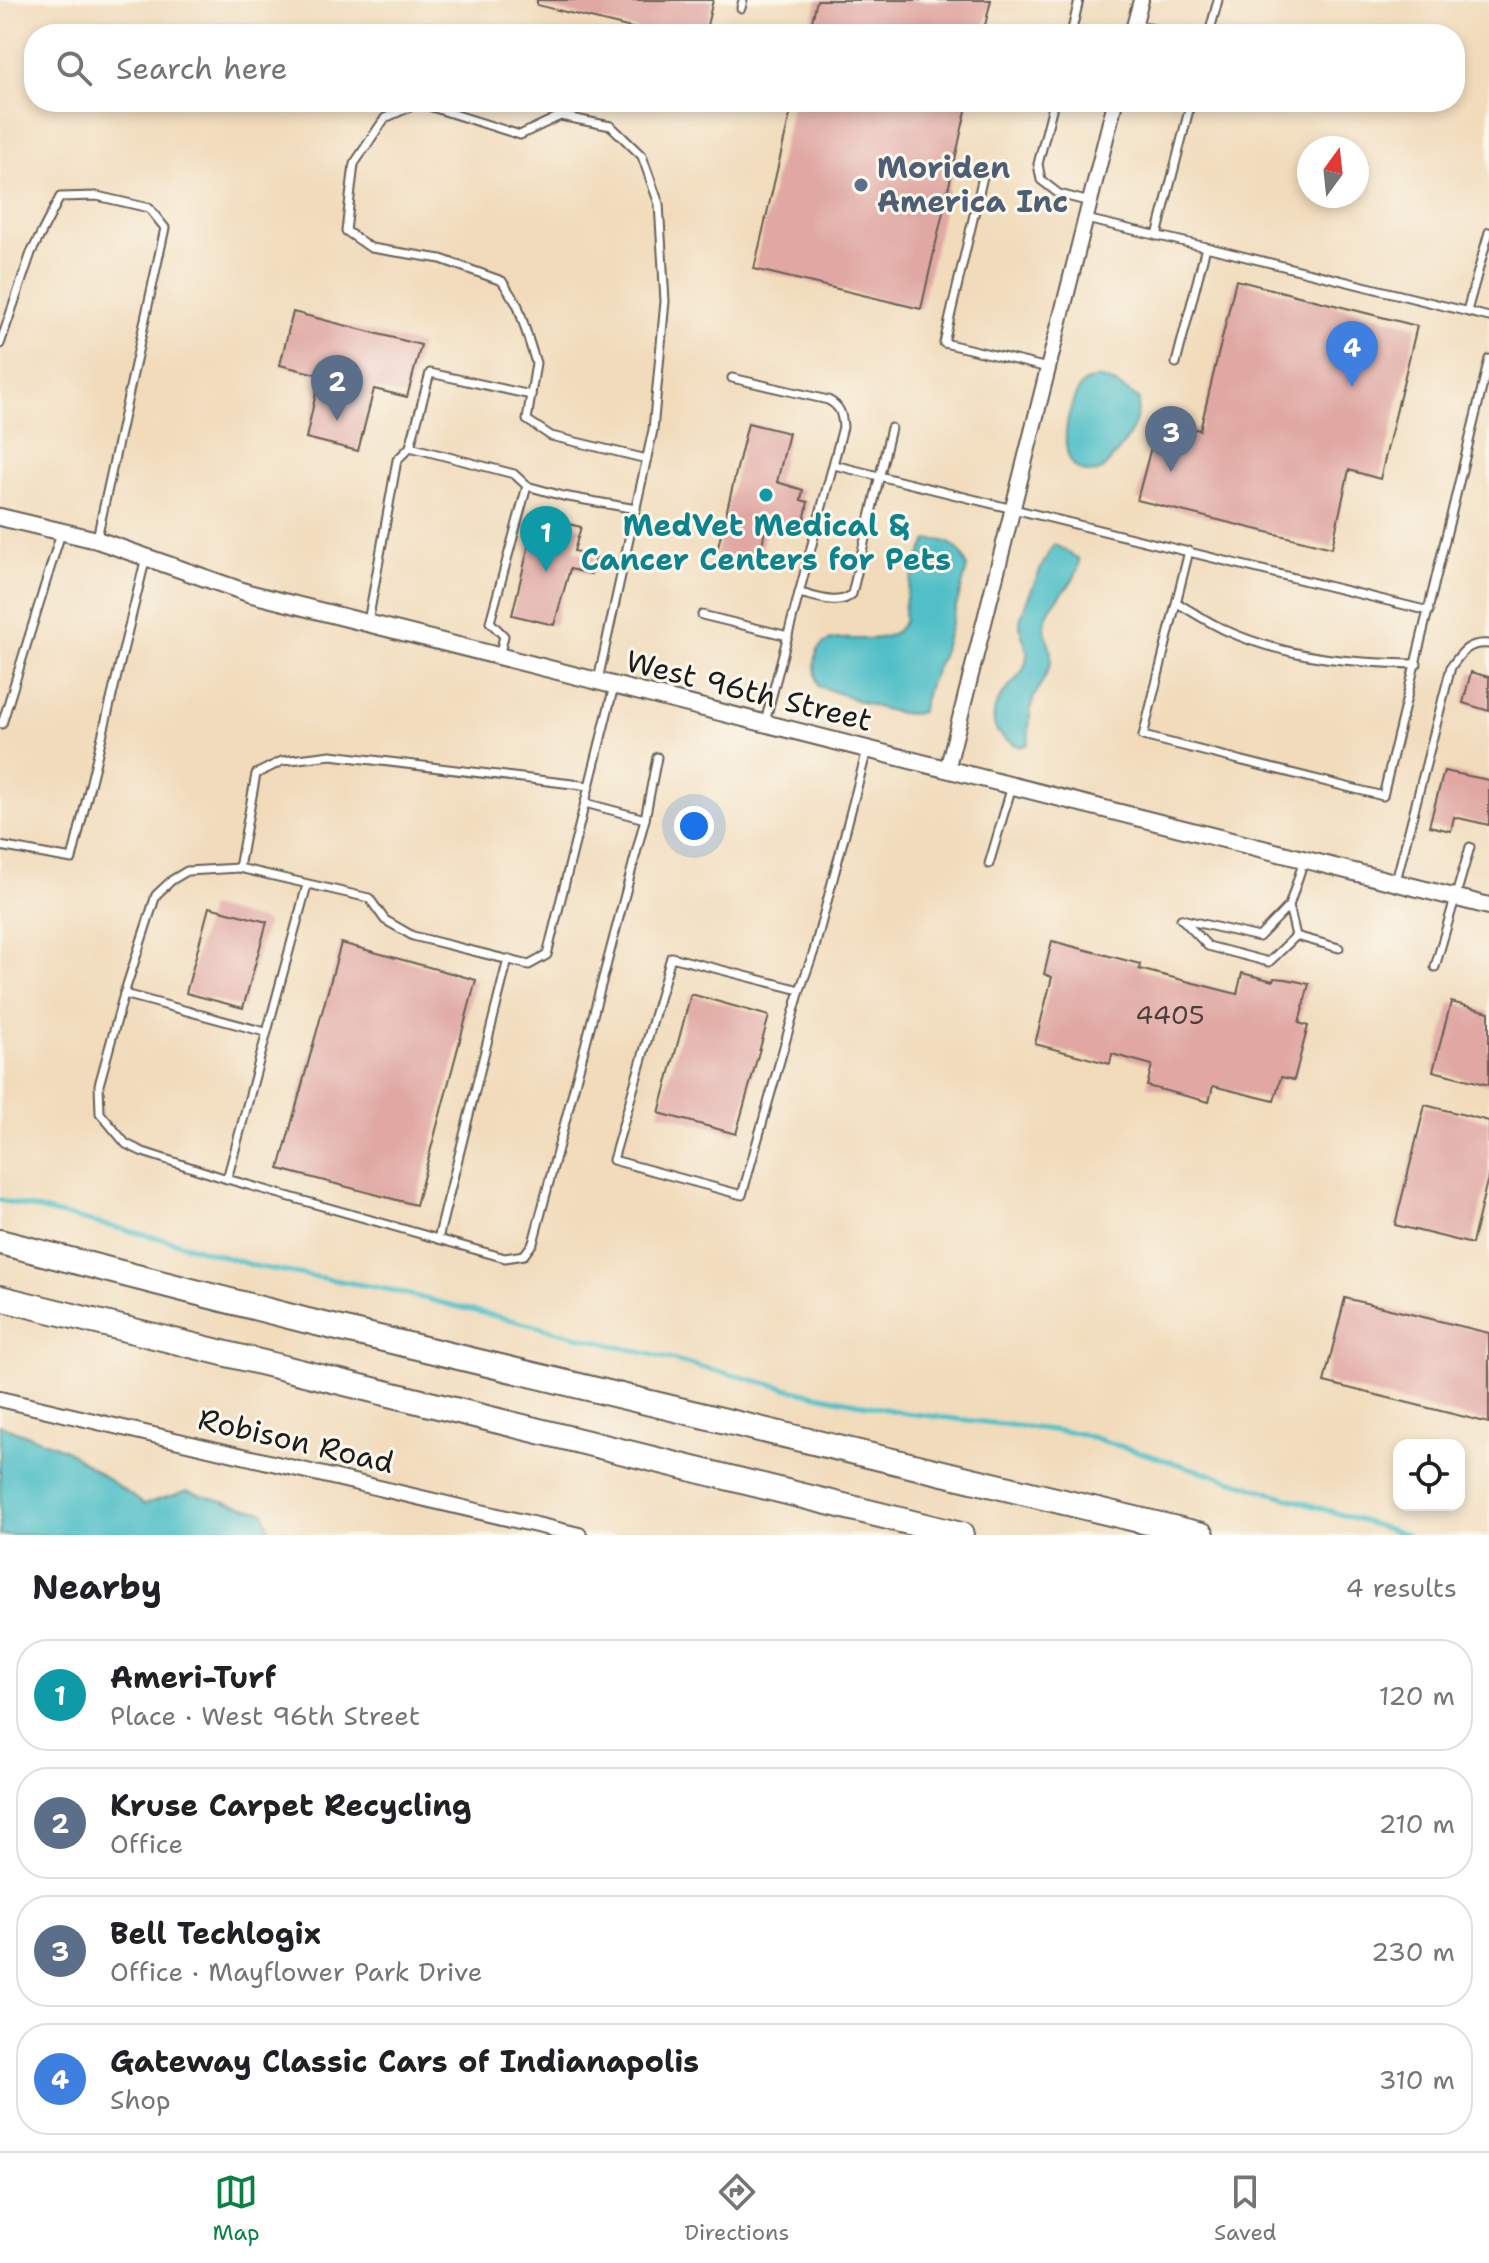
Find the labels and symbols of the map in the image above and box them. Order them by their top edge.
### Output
north arrow [1297,136,1369,208]
place label: Moriden America Inc [877,147,1068,222]
marker: Moriden America Inc [852,176,870,194]
pin: 4 [1326,321,1378,387]
pin: 2 [311,355,363,421]
pin: 3 [1145,406,1197,472]
marker: MedVet Medical & Cancer Centers for Pets [757,486,775,504]
place label: MedVet Medical & Cancer Centers for Pets [581,505,951,580]
pin: 1 [520,506,572,572]
street label: West 96th Street [622,640,877,741]
your location [674,806,714,846]
house number: 4405 [1135,997,1205,1032]
street label: Robison Road [194,1398,398,1483]

